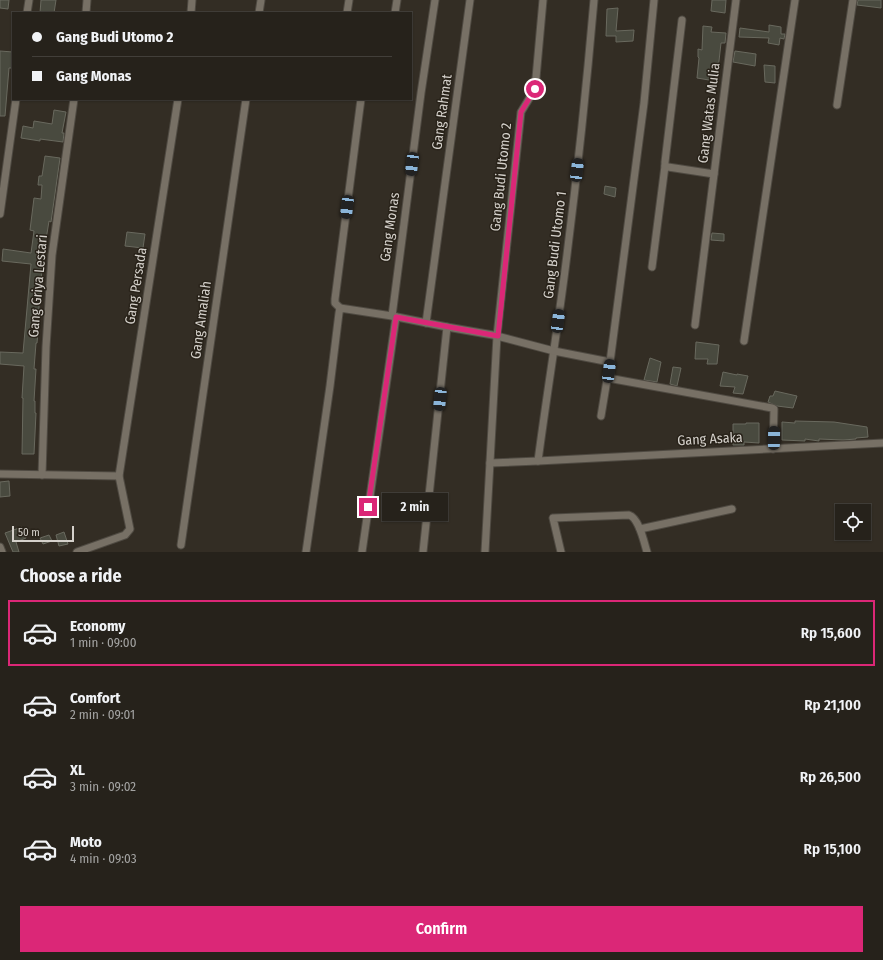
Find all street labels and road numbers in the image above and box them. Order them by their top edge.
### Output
street label: Gang Watas Mulia [694,62,724,164]
street label: Gang Rahmat [428,73,456,151]
street label: Gang Budi Utomo 2 [487,122,515,232]
street label: Gang Budi Utomo 1 [540,190,570,300]
street label: Gang Monas [377,191,403,263]
street label: Gang Griya Lestari [25,234,51,338]
street label: Gang Persada [122,246,150,326]
street label: Gang Amaliah [187,280,215,360]
street label: Gang Asaka [677,429,743,449]

